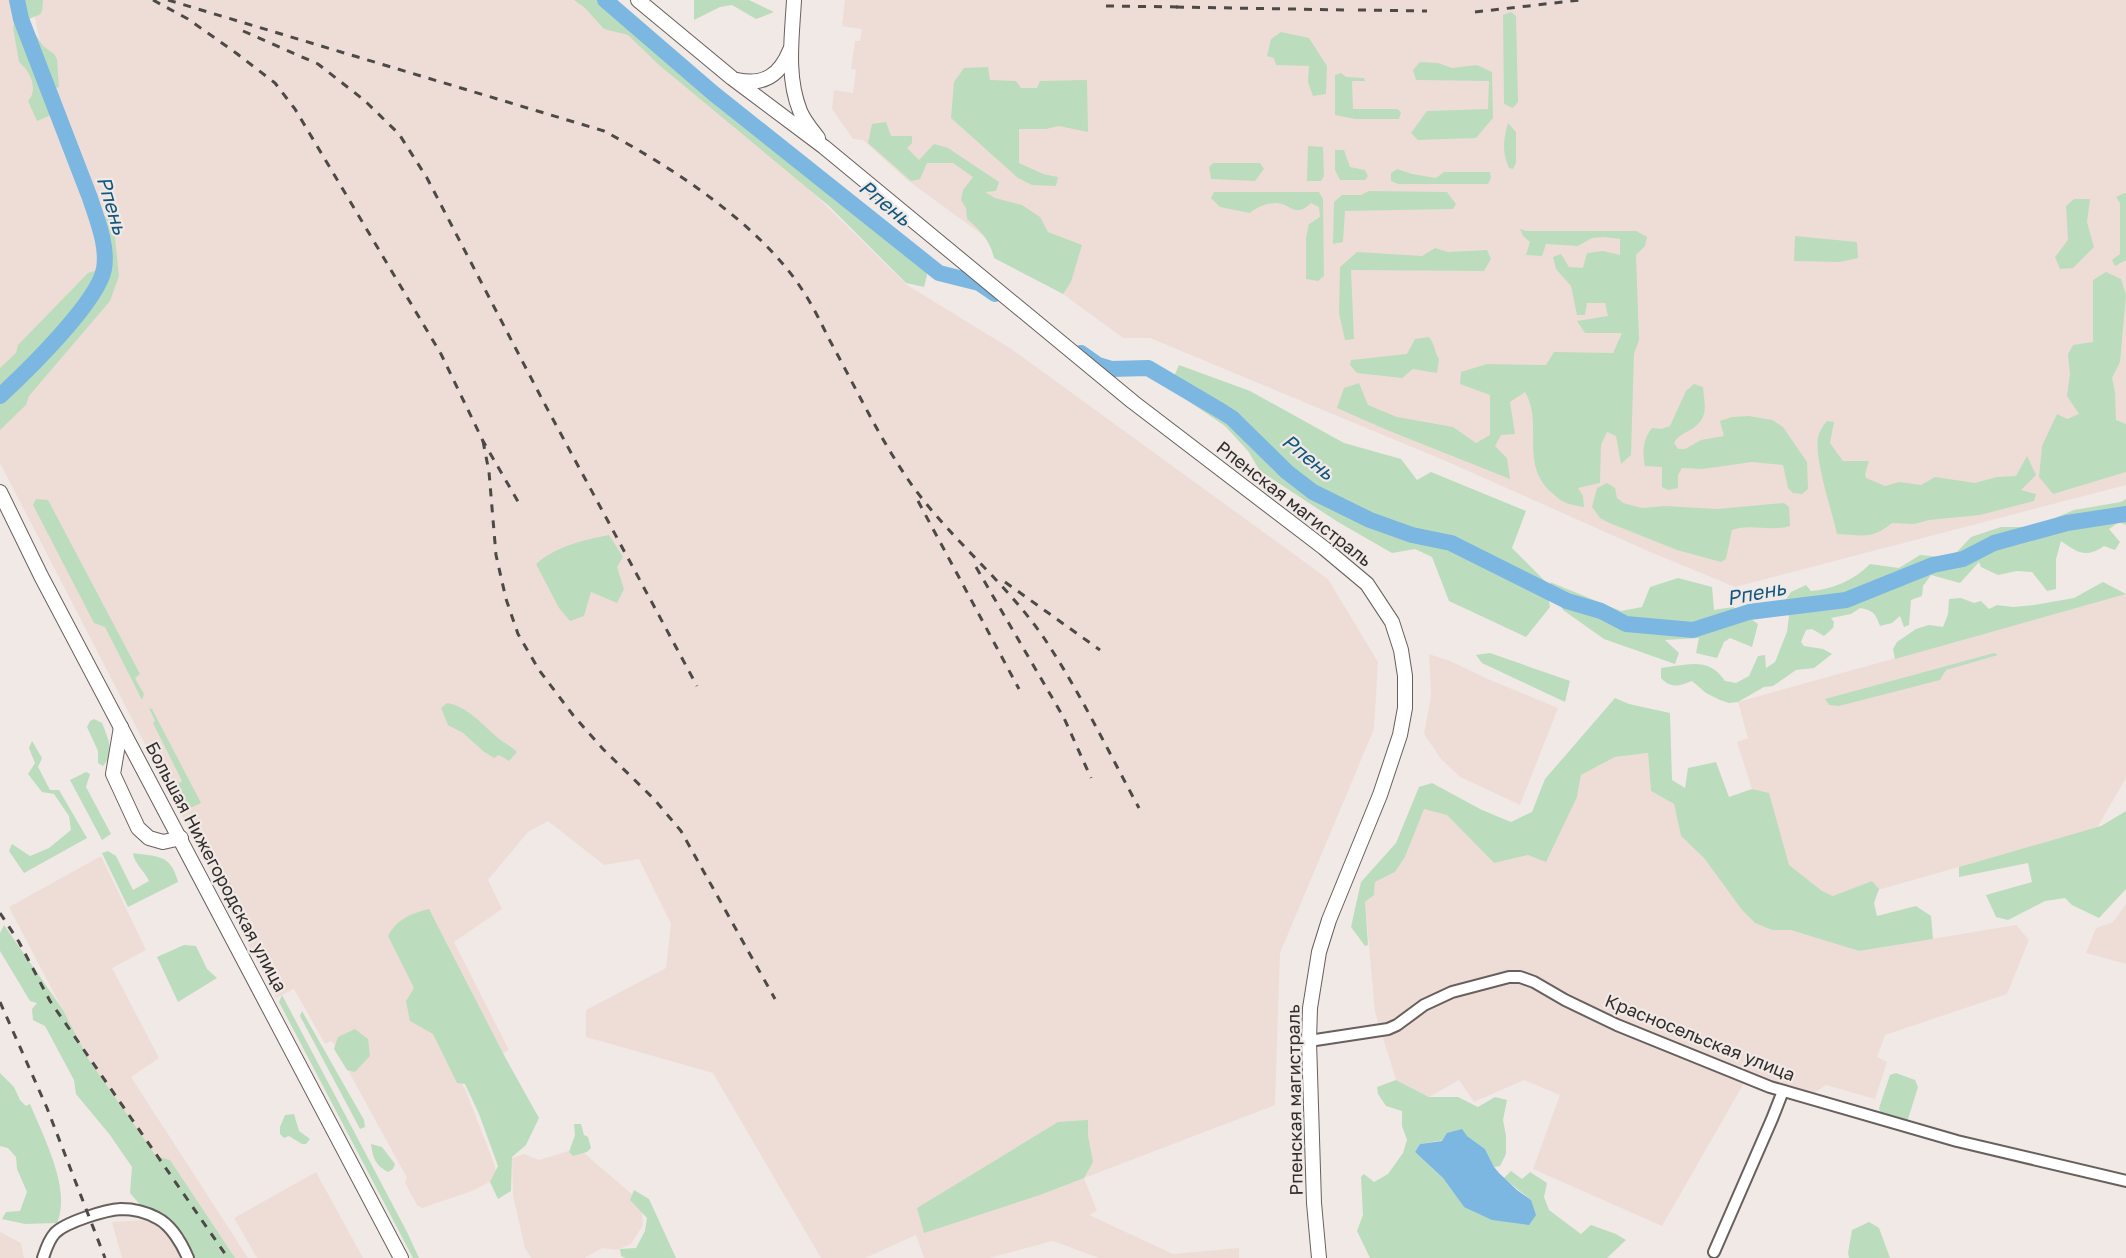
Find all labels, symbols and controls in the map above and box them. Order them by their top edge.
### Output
water label: Рпень [93,173,134,238]
water label: Рпень [855,174,917,231]
water label: Рпень [1278,428,1340,485]
street label: Рпенская магистраль [1213,436,1377,571]
water label: Рпень [1724,574,1789,609]
street label: Большая Нижегородская улица [141,738,292,995]
street label: Красносельская улица [1602,989,1799,1085]
street label: Рпенская магистраль [1281,1004,1307,1196]

